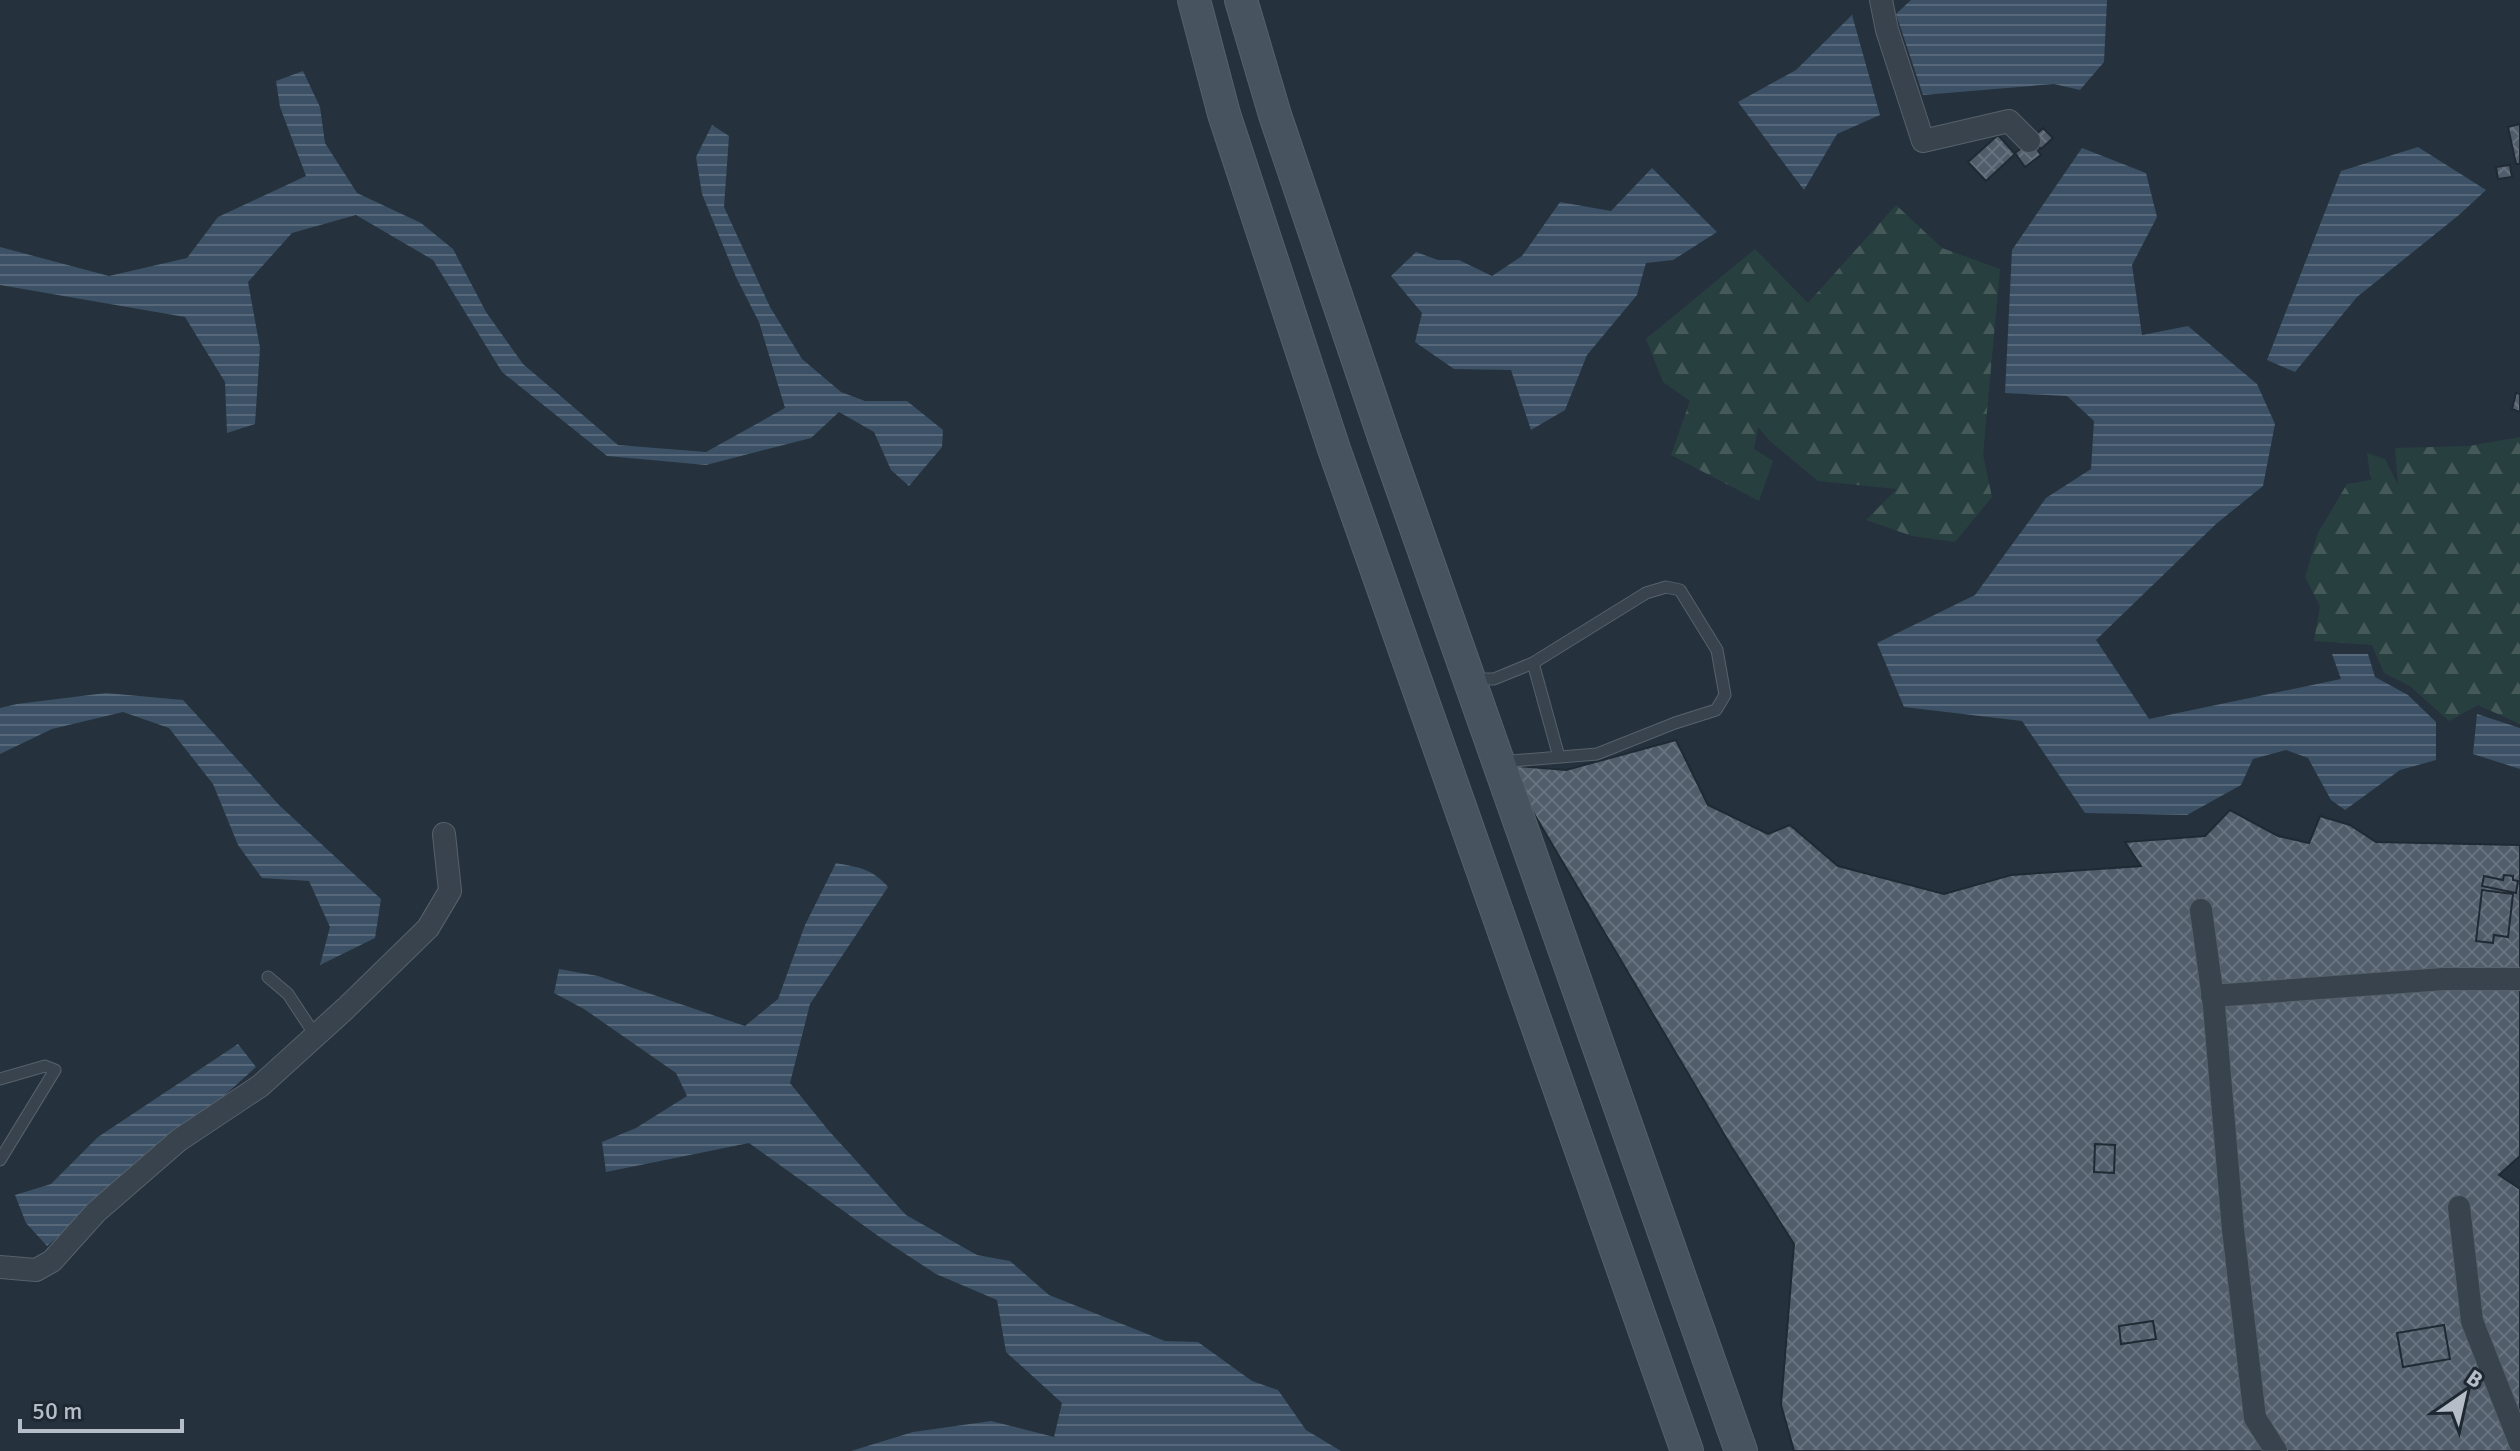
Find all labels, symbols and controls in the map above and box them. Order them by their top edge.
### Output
north arrow [2424,1355,2504,1435]
text: B [2462,1364,2488,1394]
scale bar [20,1383,182,1433]
text: 50 m [32,1396,82,1426]

